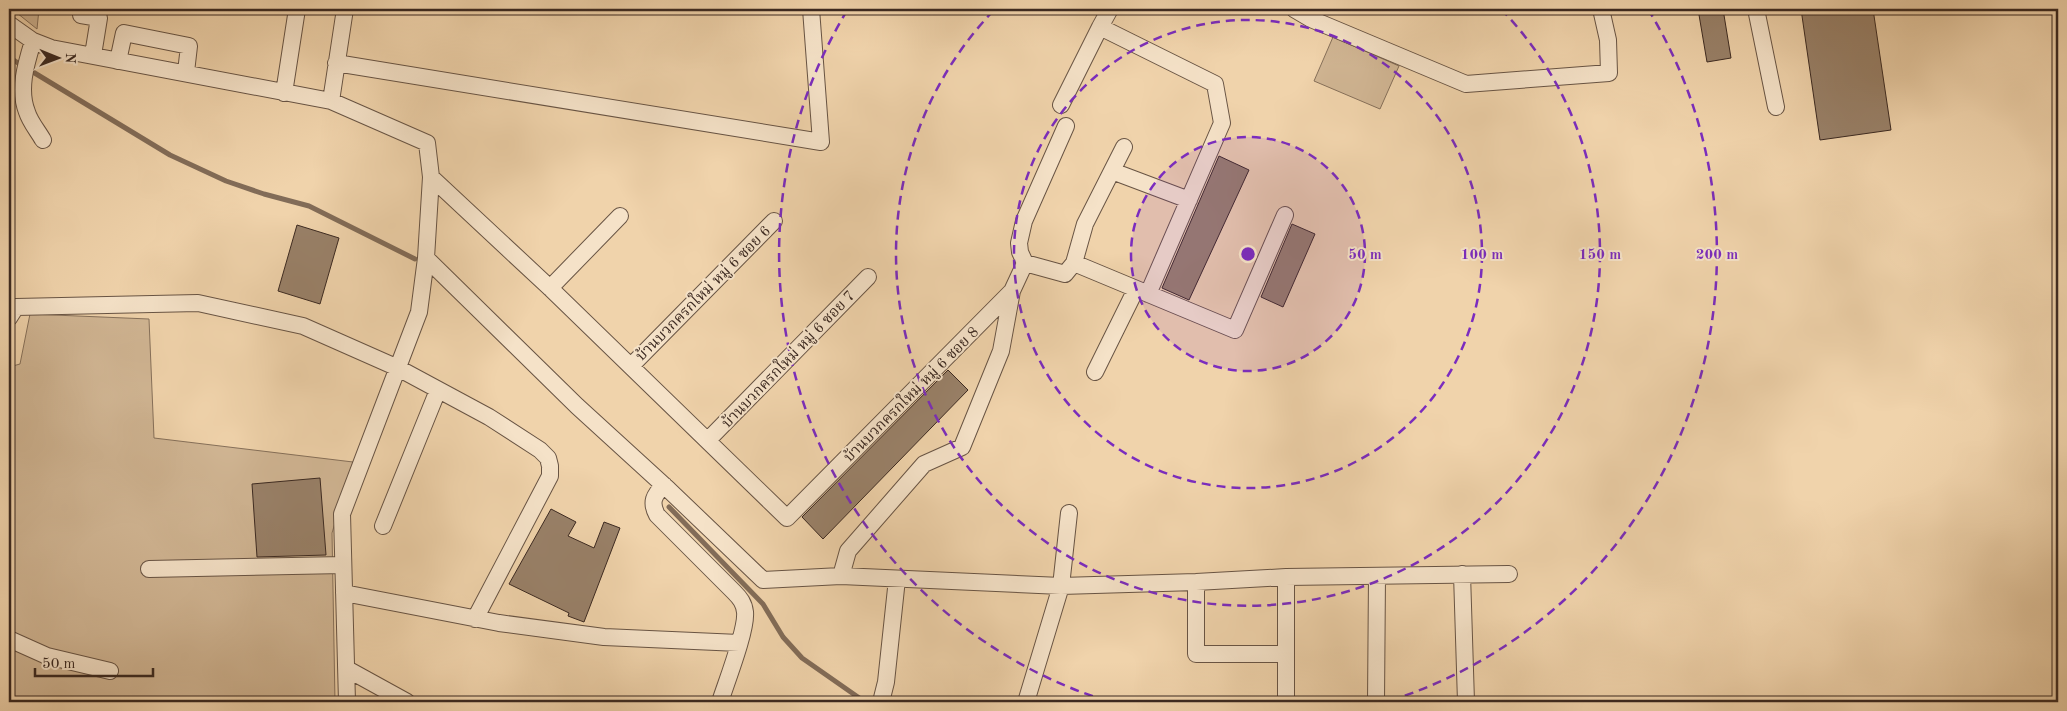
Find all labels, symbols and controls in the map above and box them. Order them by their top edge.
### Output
north arrow [32,32,82,82]
text: N [63,53,77,64]
street label: บ้านบวกครกใหม่ หมู่ 6 ซอย 6 [630,220,775,365]
centre of rings [1239,245,1257,263]
text: 50 m [1348,248,1382,263]
text: 100 m [1461,248,1503,263]
text: 150 m [1579,248,1621,263]
text: 200 m [1696,248,1738,263]
street label: บ้านบวกครกใหม่ หมู่ 6 ซอย 7 [716,285,859,432]
street label: บ้านบวกครกใหม่ หมู่ 6 ซอย 8 [838,321,983,466]
scale bar [35,646,152,678]
text: 50 m [42,657,76,672]

